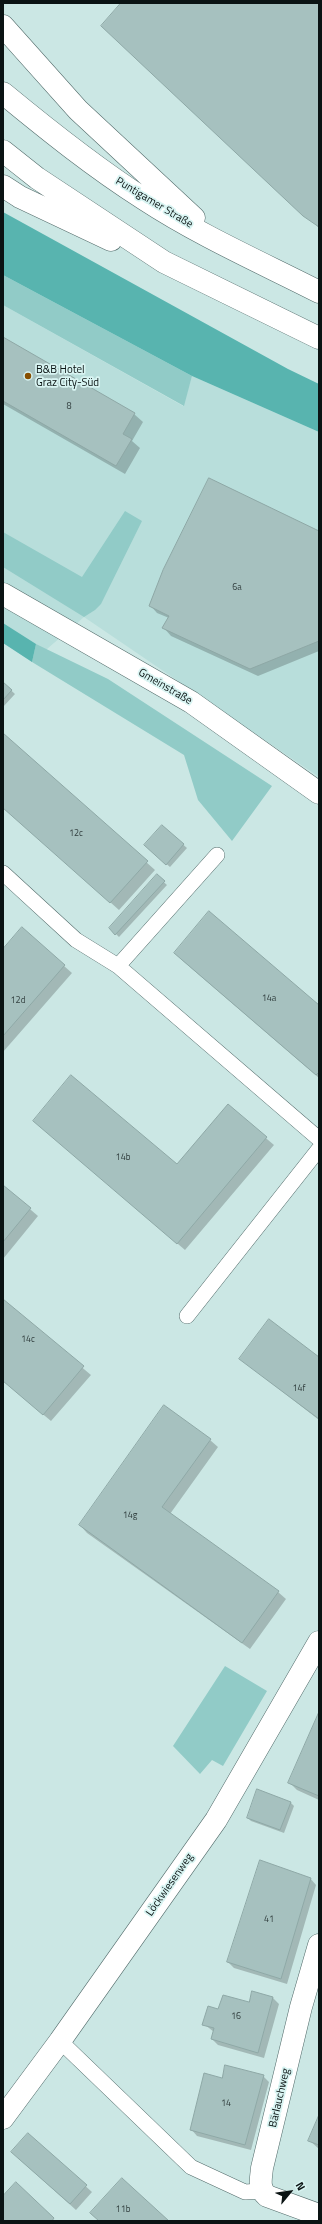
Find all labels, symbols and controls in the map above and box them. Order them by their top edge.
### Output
street label: Puntigamer Straße [113,175,195,231]
place label: B&B Hotel Graz City-Süd [36,363,99,389]
marker: B&B Hotel Graz City-Süd [23,371,33,381]
house number: 8 [66,402,72,412]
house number: 6a [232,583,242,593]
street label: Gmeinstraße [136,666,194,708]
house number: 12c [69,829,83,839]
house number: 14a [262,994,276,1004]
house number: 12d [11,996,25,1006]
house number: 14b [116,1153,130,1163]
house number: 14c [21,1335,35,1345]
house number: 14f [292,1384,306,1394]
house number: 14g [123,1511,137,1521]
street label: Löckwiesenweg [144,1851,196,1919]
house number: 41 [264,1915,274,1925]
house number: 16 [231,2012,241,2022]
street label: Bärlauchweg [267,2067,293,2129]
house number: 14 [221,2099,231,2109]
north arrow [270,2172,310,2212]
text: N [292,2179,309,2193]
house number: 11b [116,2205,130,2215]

